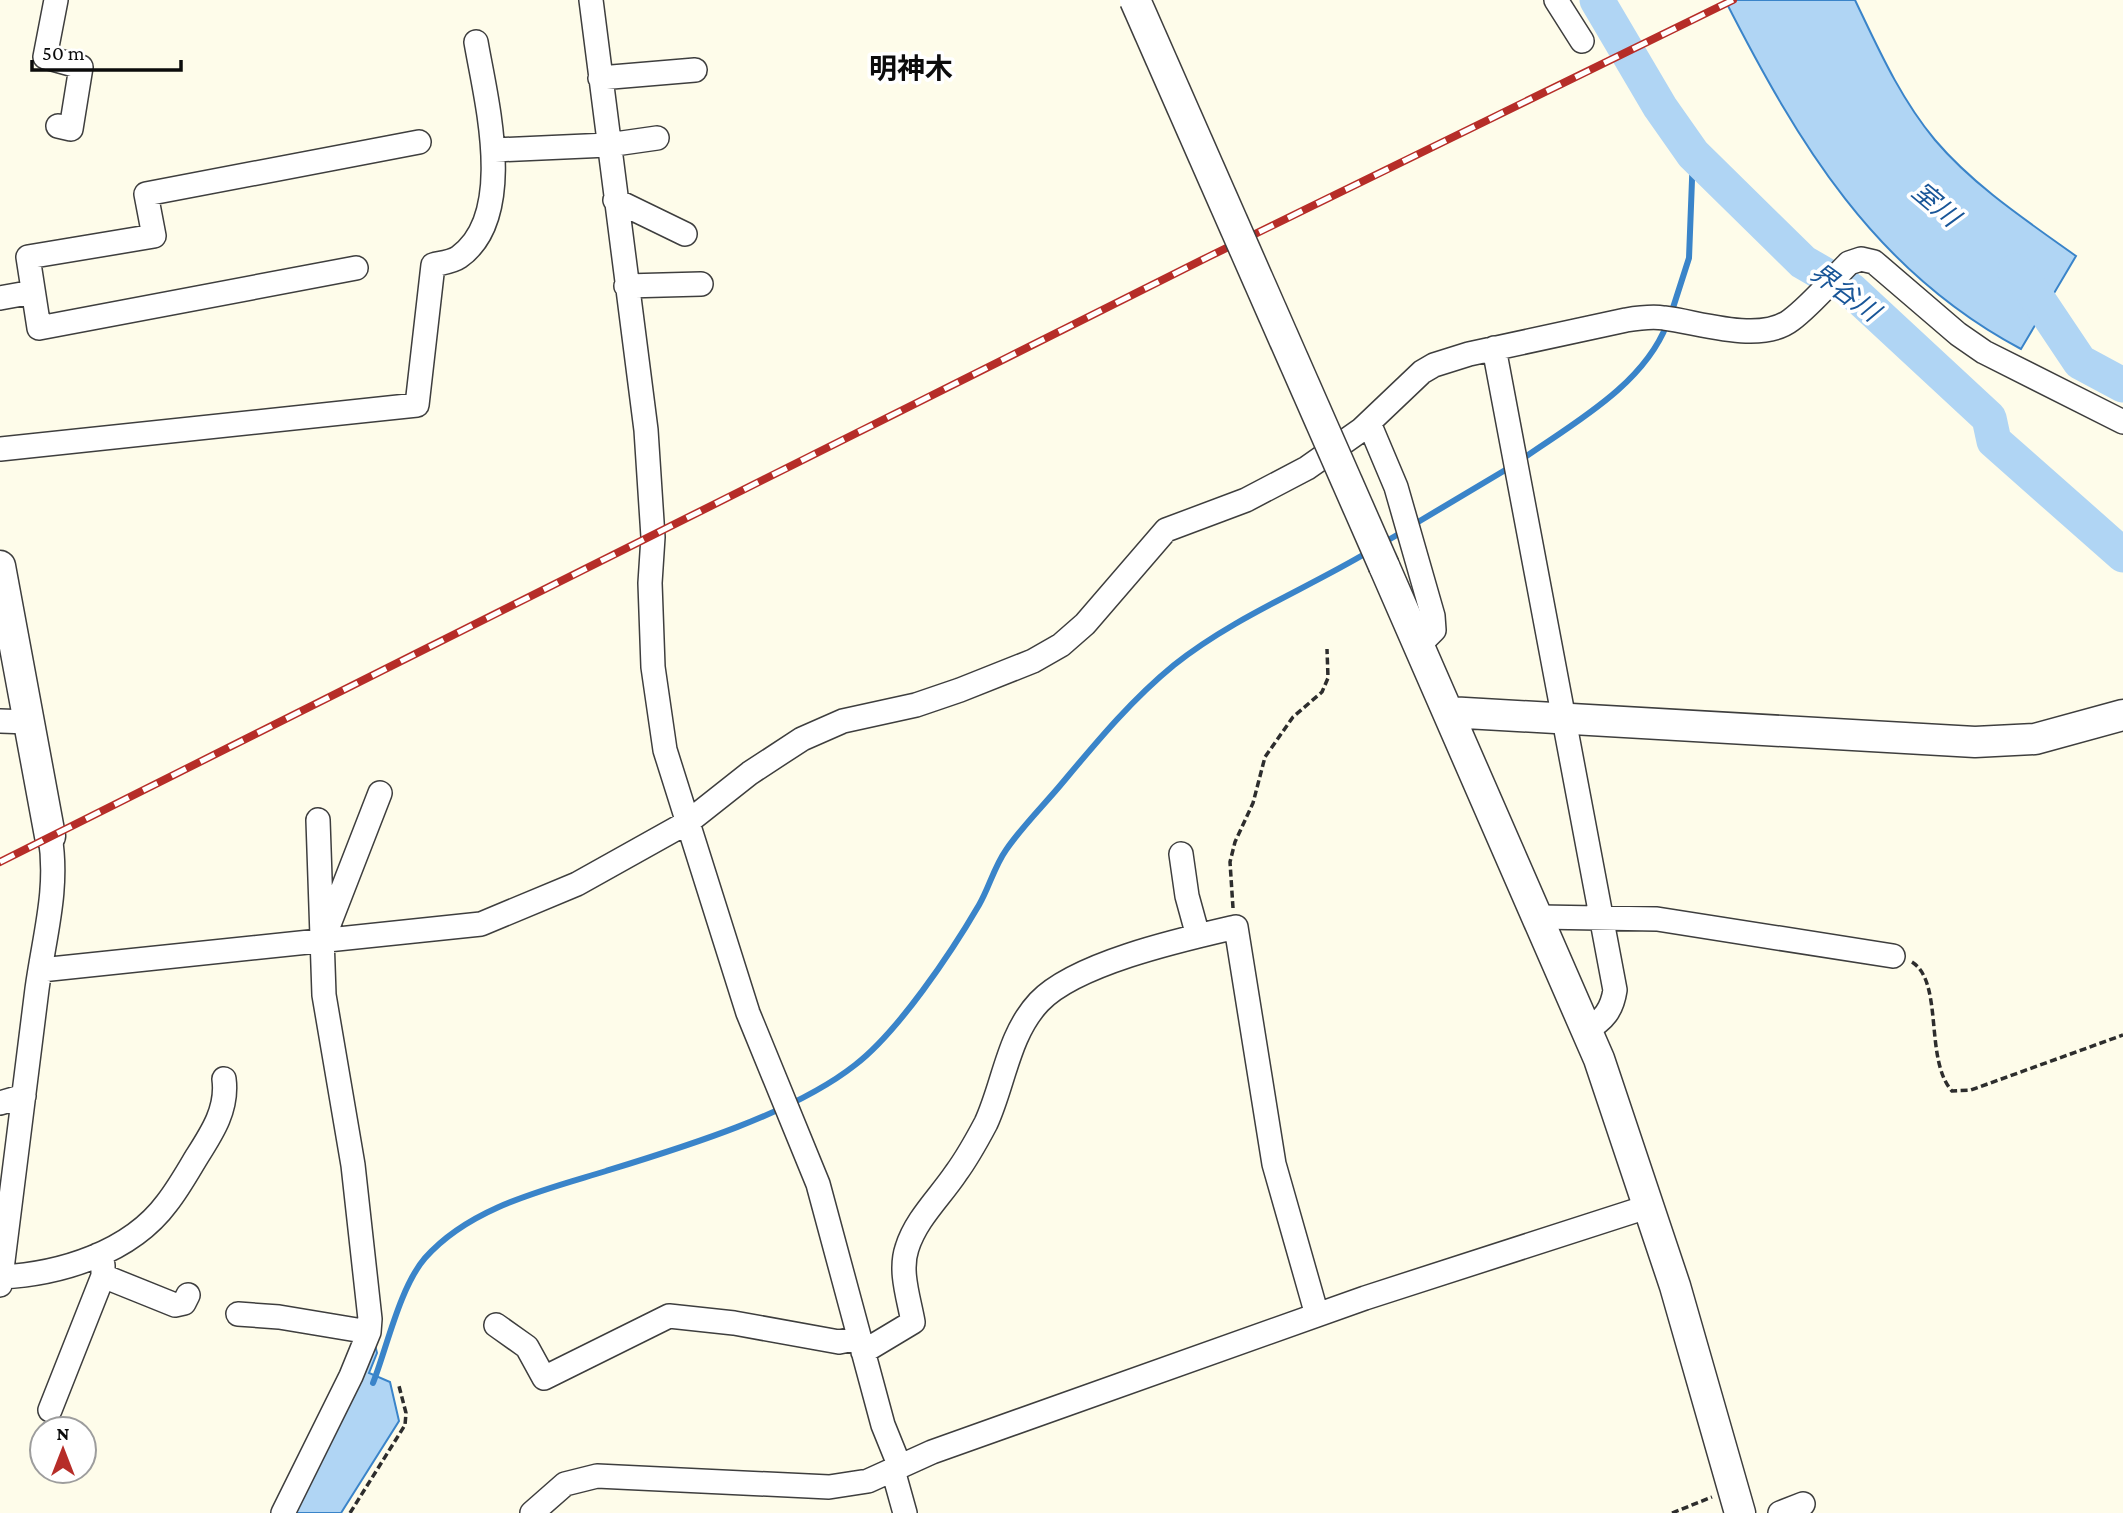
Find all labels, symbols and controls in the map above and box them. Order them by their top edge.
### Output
scale bar [32,28,180,72]
text: 50 m [42,41,85,65]
district label: 明神木 [869,53,953,84]
water label: 室川 [1906,177,1967,234]
water label: 界谷川 [1805,258,1887,329]
north arrow [28,1415,98,1485]
text: N [57,1423,70,1444]

